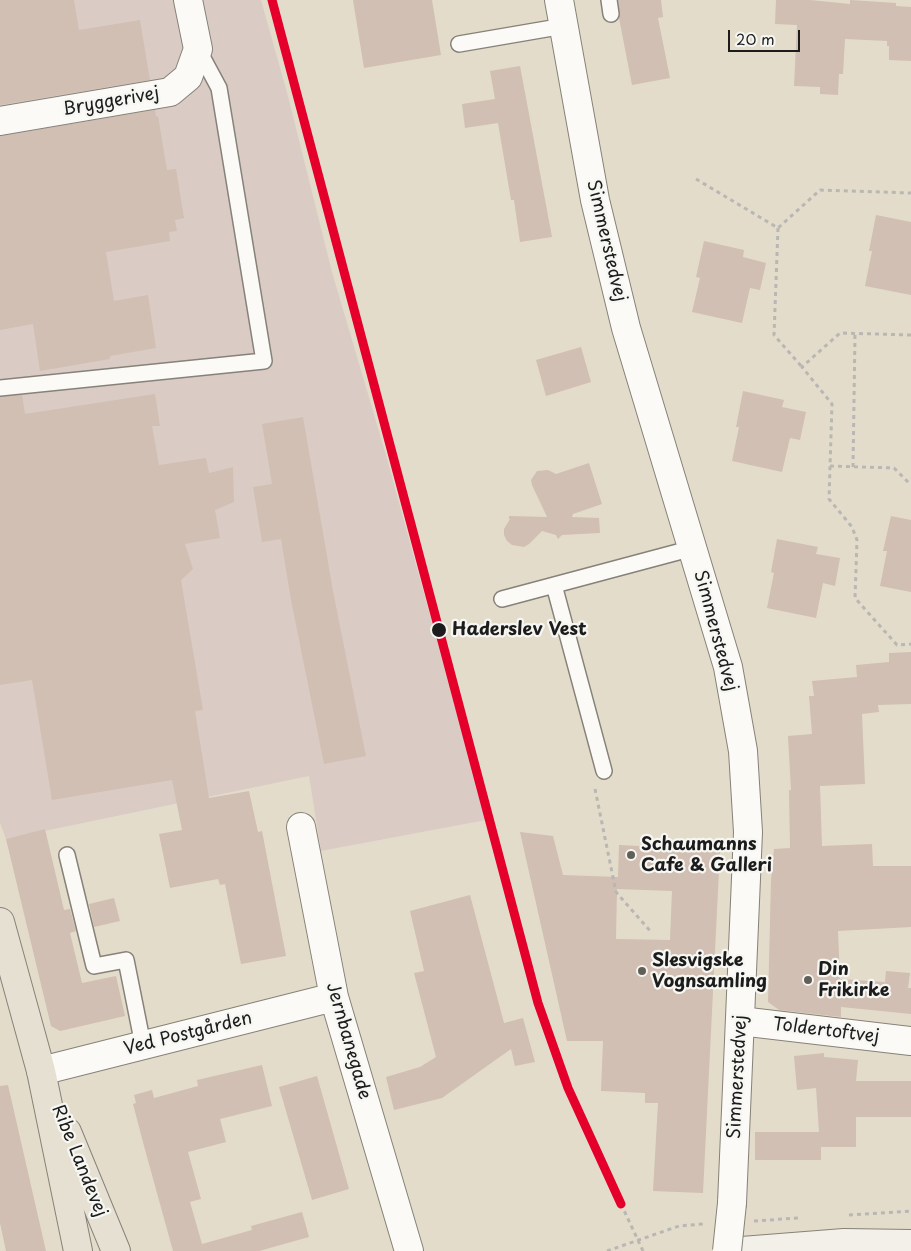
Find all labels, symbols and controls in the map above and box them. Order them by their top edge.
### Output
scale bar [731,20,804,52]
text: 20 m [736,27,775,50]
street label: Bryggerivej [61,83,161,121]
street label: Simmerstedvej [581,178,631,304]
street label: Simmerstedvej [688,568,742,694]
place label: Haderslev Vest [452,619,587,641]
marker: Haderslev Vest [430,621,448,639]
place label: Schaumanns Cafe & Galleri [641,834,772,876]
marker: Schaumanns Cafe & Galleri [625,849,637,861]
place label: Slesvigske Vognsamling [652,950,767,992]
place label: Din Frikirke [818,959,890,1002]
marker: Slesvigske Vognsamling [636,965,648,977]
marker: Din Frikirke [802,974,814,986]
street label: Jernbanegade [321,980,375,1102]
street label: Ved Postgården [122,1008,254,1060]
street label: Simmerstedvej [724,1014,752,1140]
street label: Toldertoftvej [771,1014,881,1048]
street label: Ribe Landevej [47,1102,111,1220]

